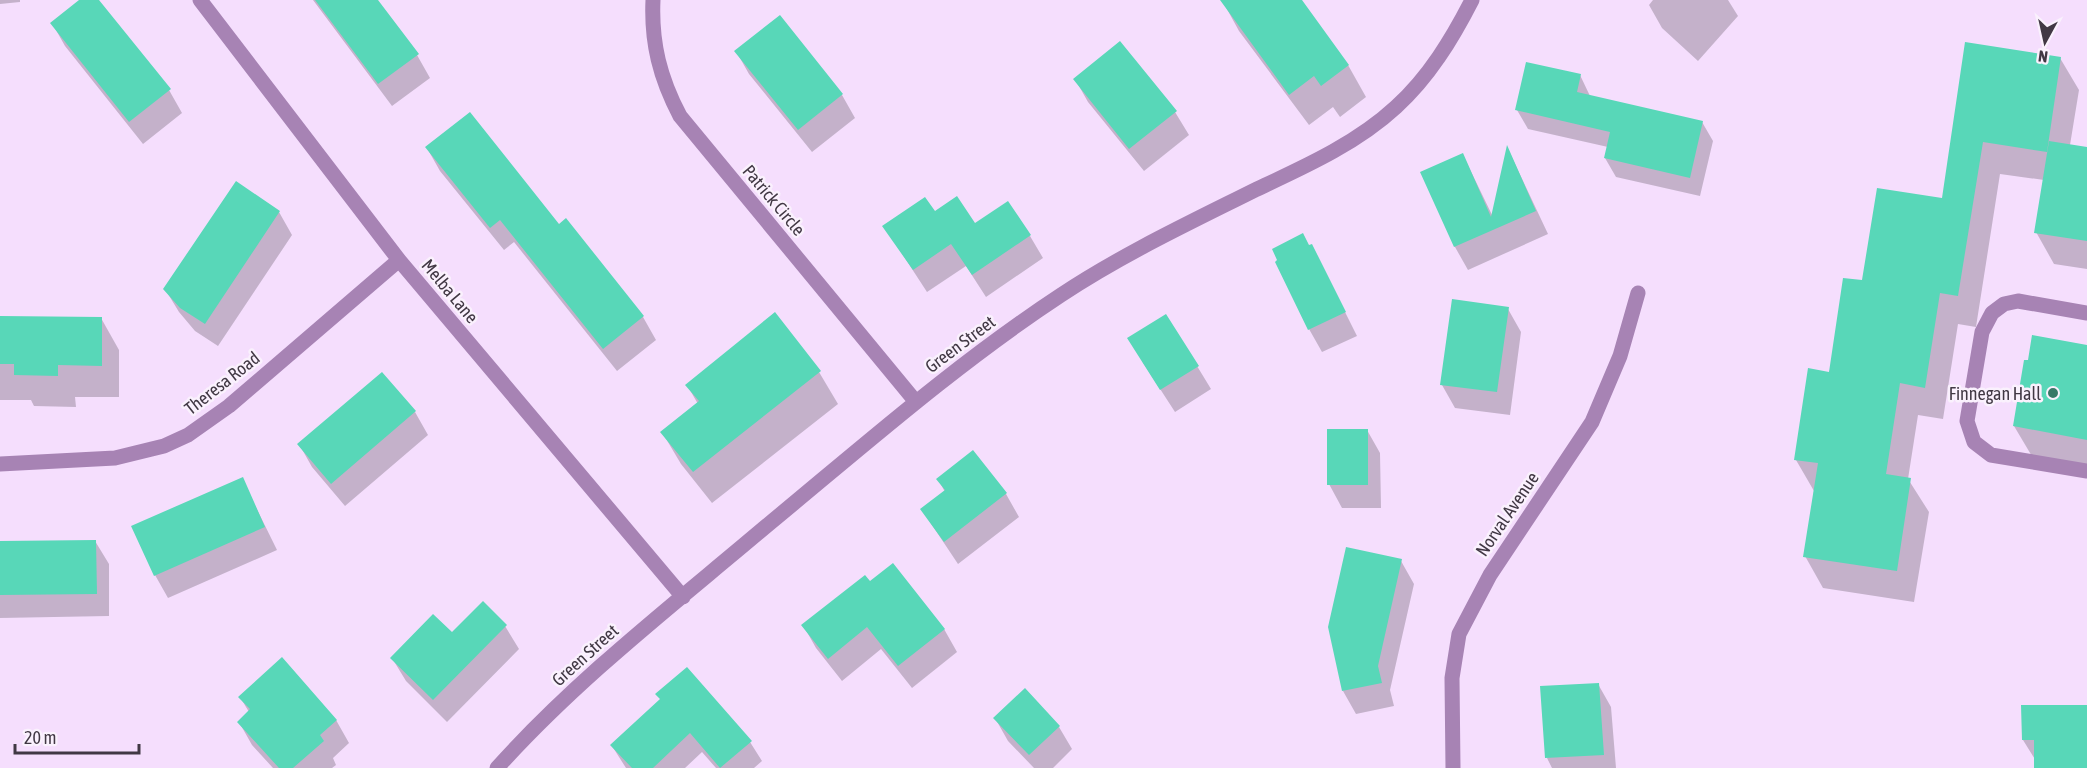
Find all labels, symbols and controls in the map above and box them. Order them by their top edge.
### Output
north arrow [2015,12,2075,72]
text: N [2037,47,2049,66]
street label: Patrick Circle [738,161,810,239]
street label: Melba Lane [417,255,483,327]
street label: Green Street [921,311,999,377]
street label: Theresa Road [180,347,264,419]
place label: Finnegan Hall [1949,383,2041,404]
marker: Finnegan Hall [2046,386,2060,400]
street label: Norval Avenue [1471,468,1543,560]
street label: Green Street [548,620,622,690]
scale bar [15,717,140,755]
text: 20 m [24,727,56,748]

